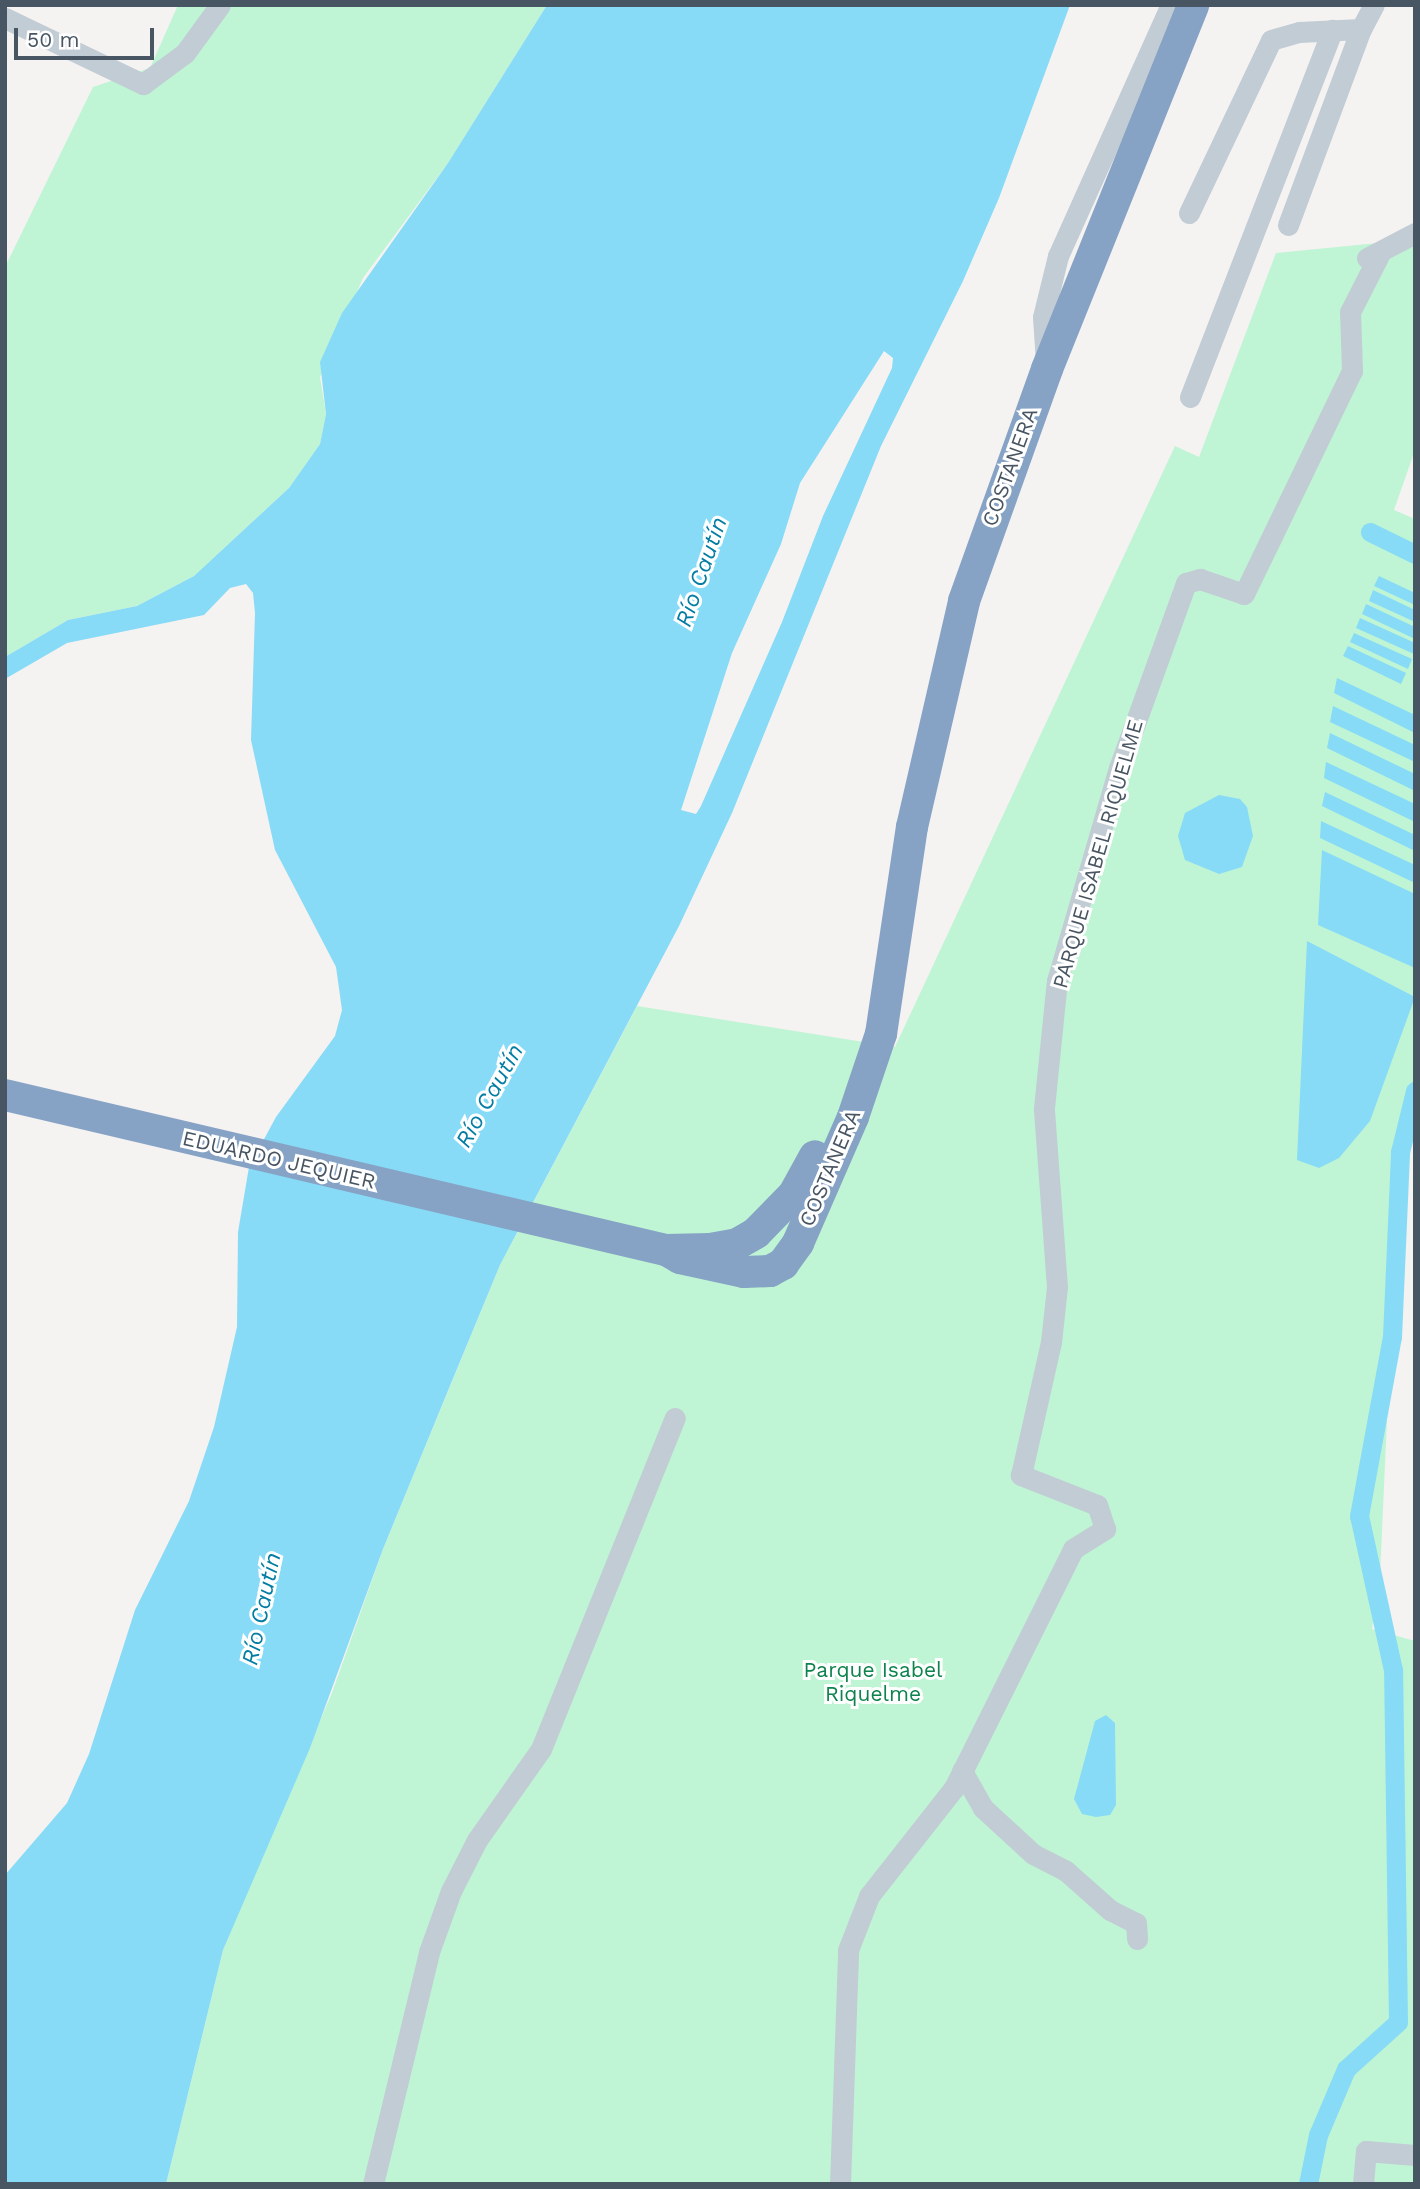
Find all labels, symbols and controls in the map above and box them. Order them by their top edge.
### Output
scale bar [18,14,158,58]
text: 50 m [27,27,79,52]
street label: COSTANERA [977,404,1043,530]
water label: Río Cautín [670,514,734,630]
street label: PARQUE ISABEL RIQUELME [1047,716,1149,992]
water label: Río Cautín [450,1039,530,1153]
street label: COSTANERA [794,1106,866,1230]
street label: EDUARDO JEQUIER [180,1125,378,1195]
water label: Río Cautín [237,1550,287,1668]
park label: Parque Isabel Riquelme [803,1657,943,1707]

